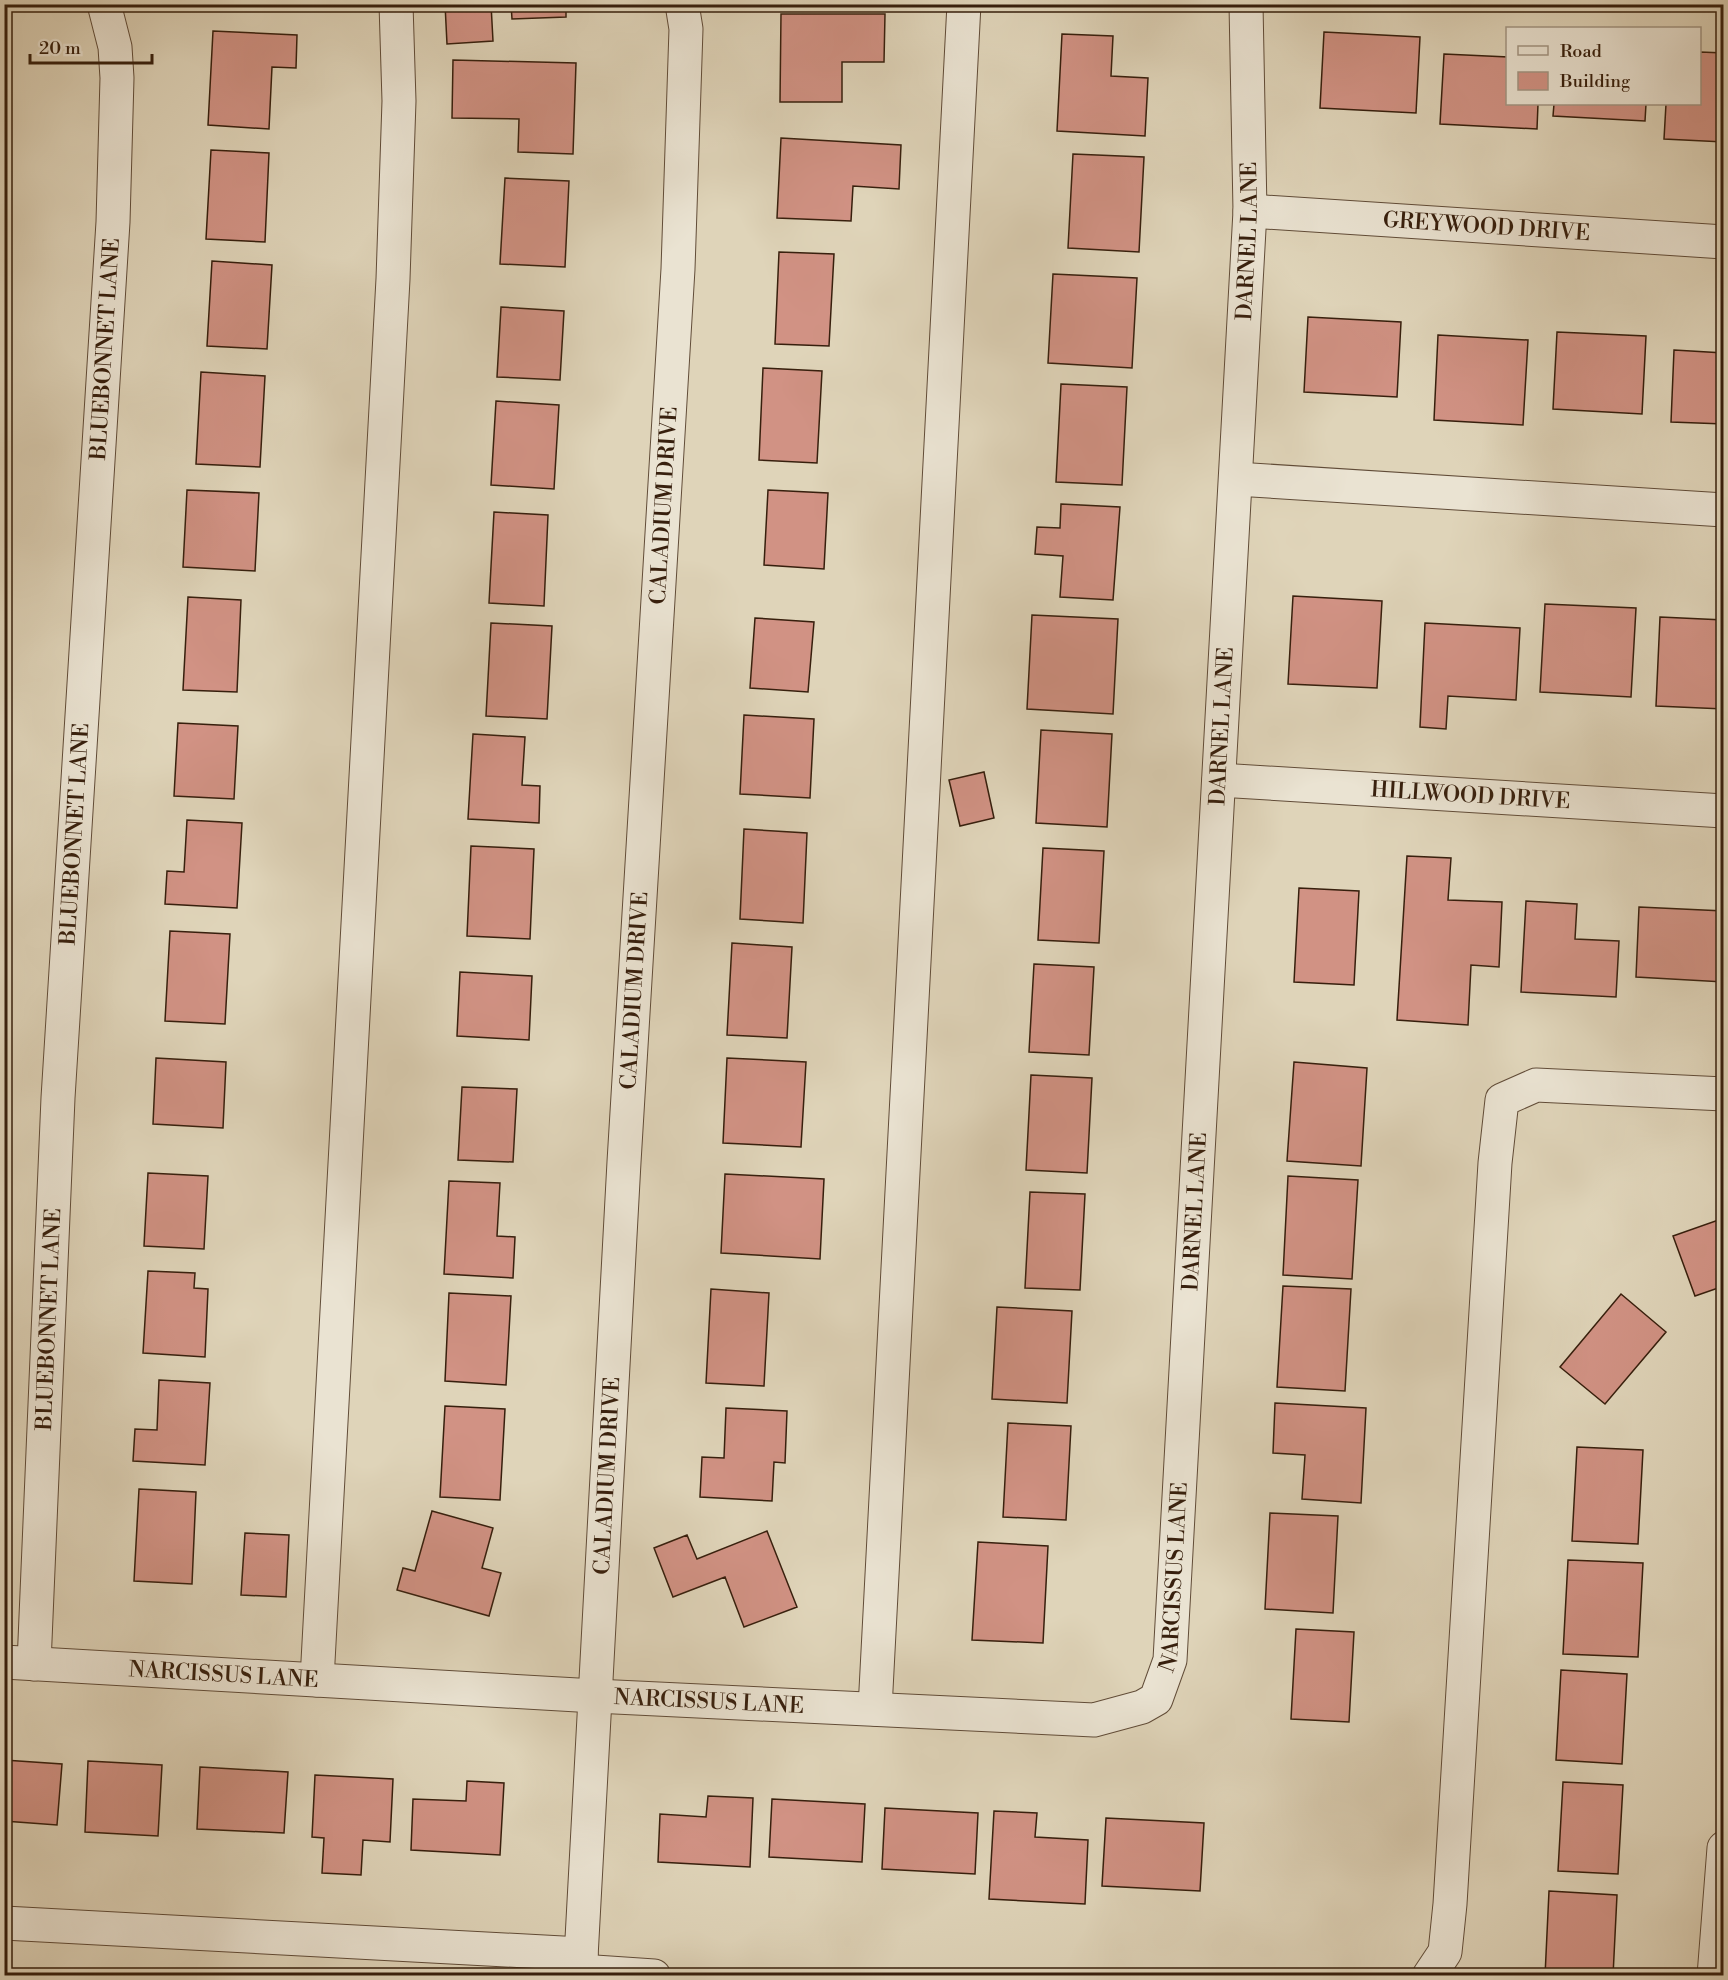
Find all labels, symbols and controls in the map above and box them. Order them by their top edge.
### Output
scale bar [30,27,152,65]
legend [1506,27,1701,105]
text: 20 m [39,37,81,60]
text: Road [1560,40,1603,63]
text: Building [1559,70,1631,93]
street label: DARNEL LANE [1230,161,1264,321]
street label: GREYWOOD DRIVE [1382,206,1591,247]
street label: BLUEBONNET LANE [85,237,125,462]
street label: CALADIUM DRIVE [644,405,683,605]
street label: DARNEL LANE [1204,646,1239,806]
street label: BLUEBONNET LANE [54,722,95,947]
street label: HILLWOOD DRIVE [1370,776,1571,815]
street label: CALADIUM DRIVE [615,891,654,1090]
street label: DARNEL LANE [1177,1131,1213,1292]
street label: BLUEBONNET LANE [30,1208,67,1432]
street label: CALADIUM DRIVE [588,1376,626,1576]
street label: NARCISSUS LANE [1153,1481,1193,1676]
street label: NARCISSUS LANE [128,1656,319,1694]
street label: NARCISSUS LANE [613,1683,805,1720]

